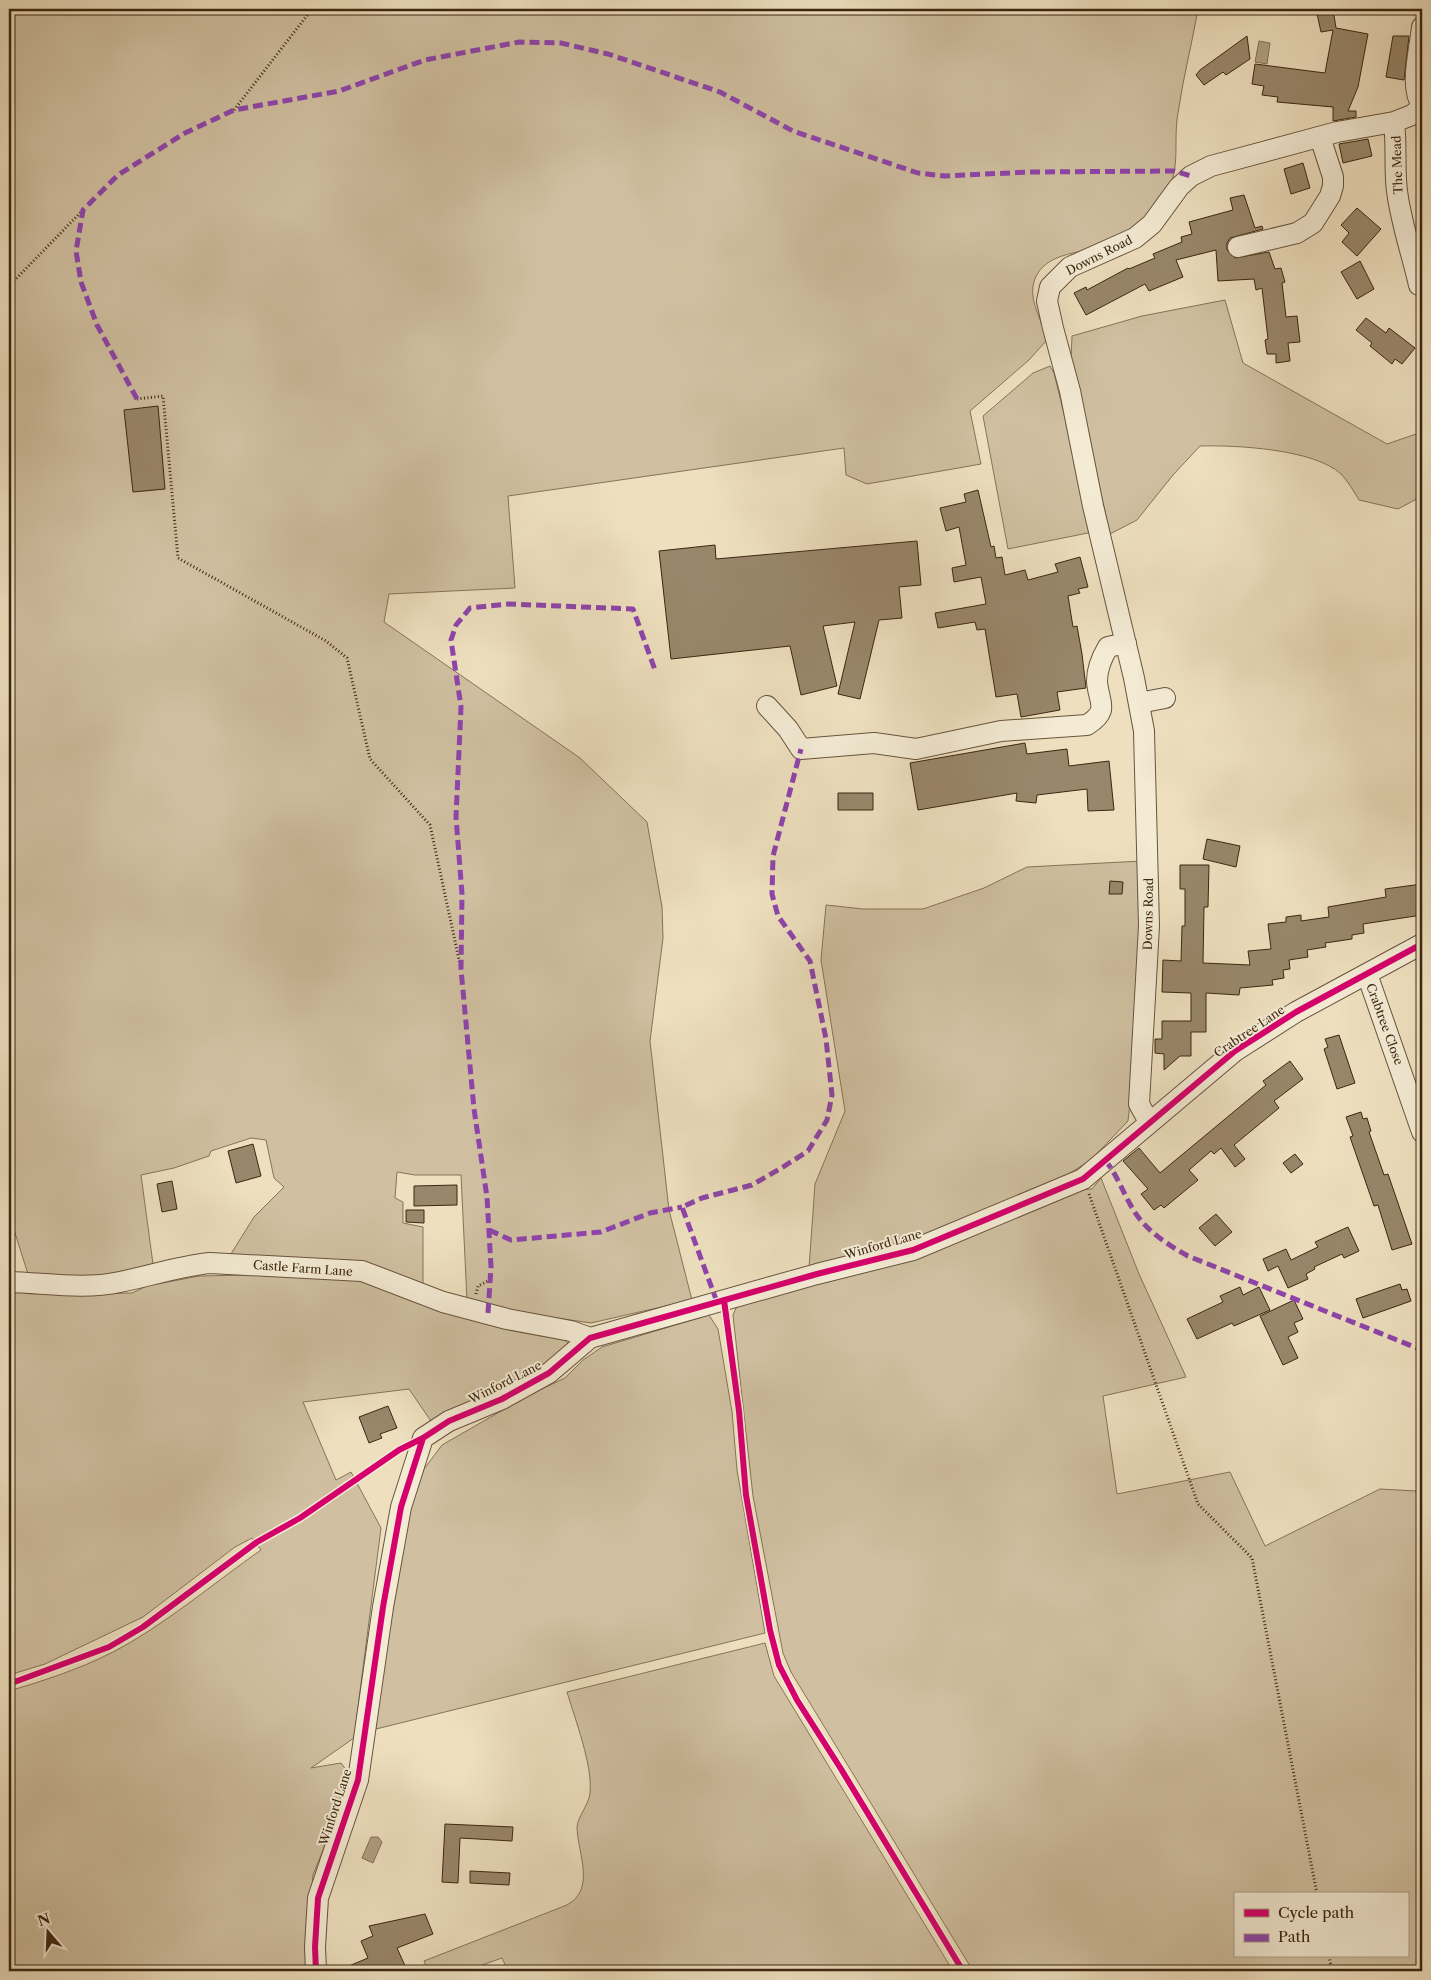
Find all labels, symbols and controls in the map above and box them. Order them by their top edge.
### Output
street label: The Mead [1388,135,1406,195]
street label: Downs Road [1063,232,1135,278]
street label: Downs Road [1140,877,1156,950]
street label: Crabtree Close [1363,981,1407,1067]
street label: Crabtree Lane [1211,1002,1287,1060]
street label: Winford Lane [842,1226,924,1262]
street label: Castle Farm Lane [253,1257,354,1279]
street label: Winford Lane [465,1357,544,1407]
street label: Winford Lane [315,1767,355,1848]
legend [1234,1892,1408,1958]
text: Cycle path [1278,1903,1355,1922]
north arrow [22,1908,72,1958]
text: N [35,1909,52,1930]
text: Path [1278,1927,1311,1946]

